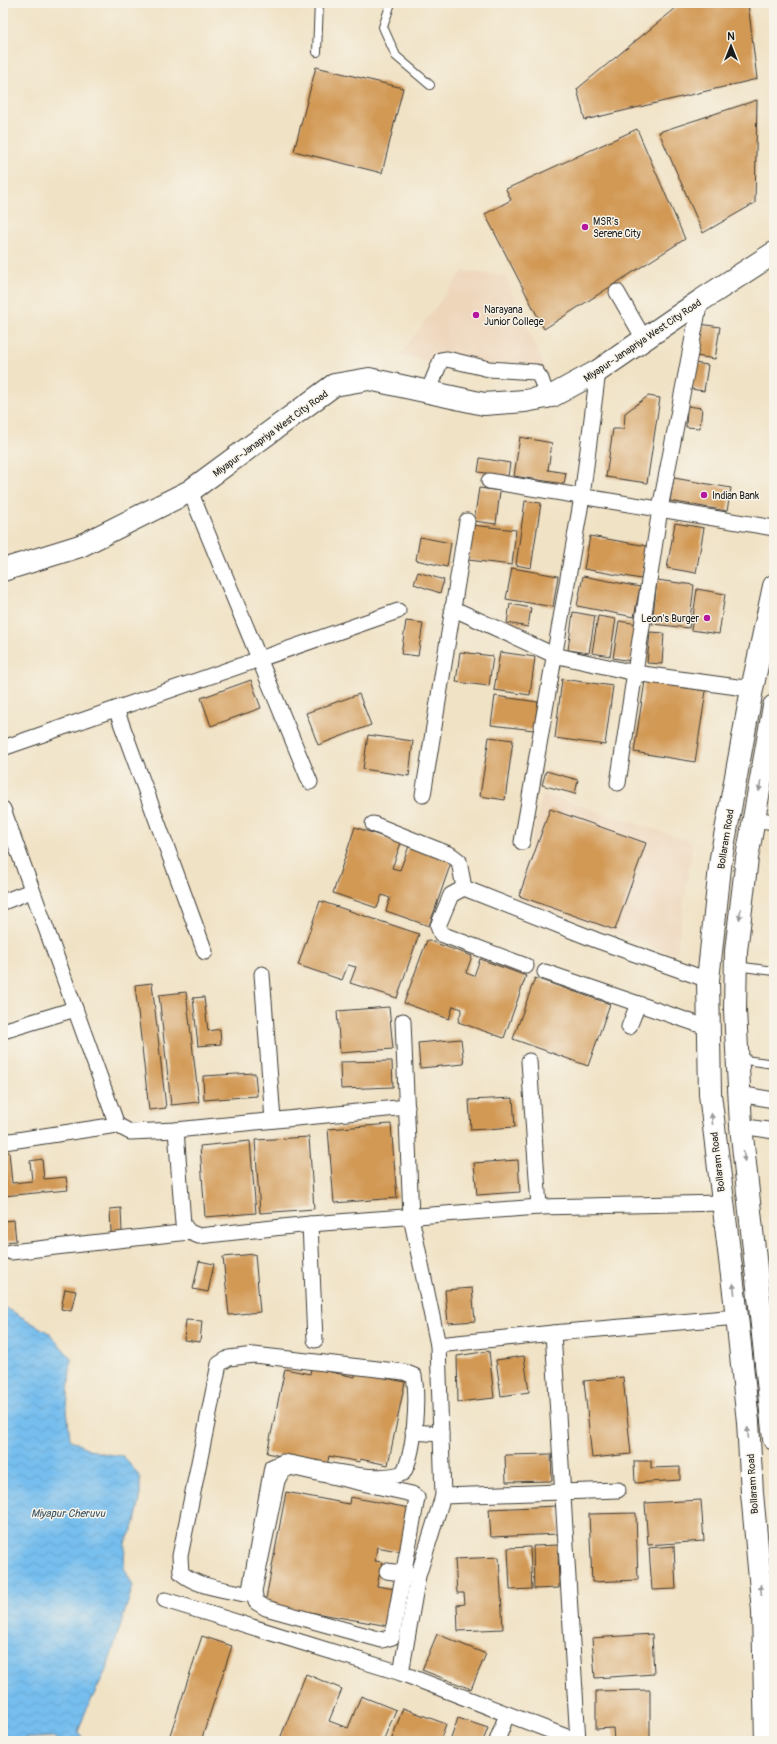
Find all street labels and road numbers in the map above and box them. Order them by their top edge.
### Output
street label: Miyapur-Janapriya West City Road [581,297,704,385]
street label: Miyapur-Janapriya West City Road [211,388,331,480]
street label: Bollaram Road [715,808,737,870]
street label: Bollaram Road [708,1131,728,1193]
street label: Bollaram Road [745,1453,761,1514]

